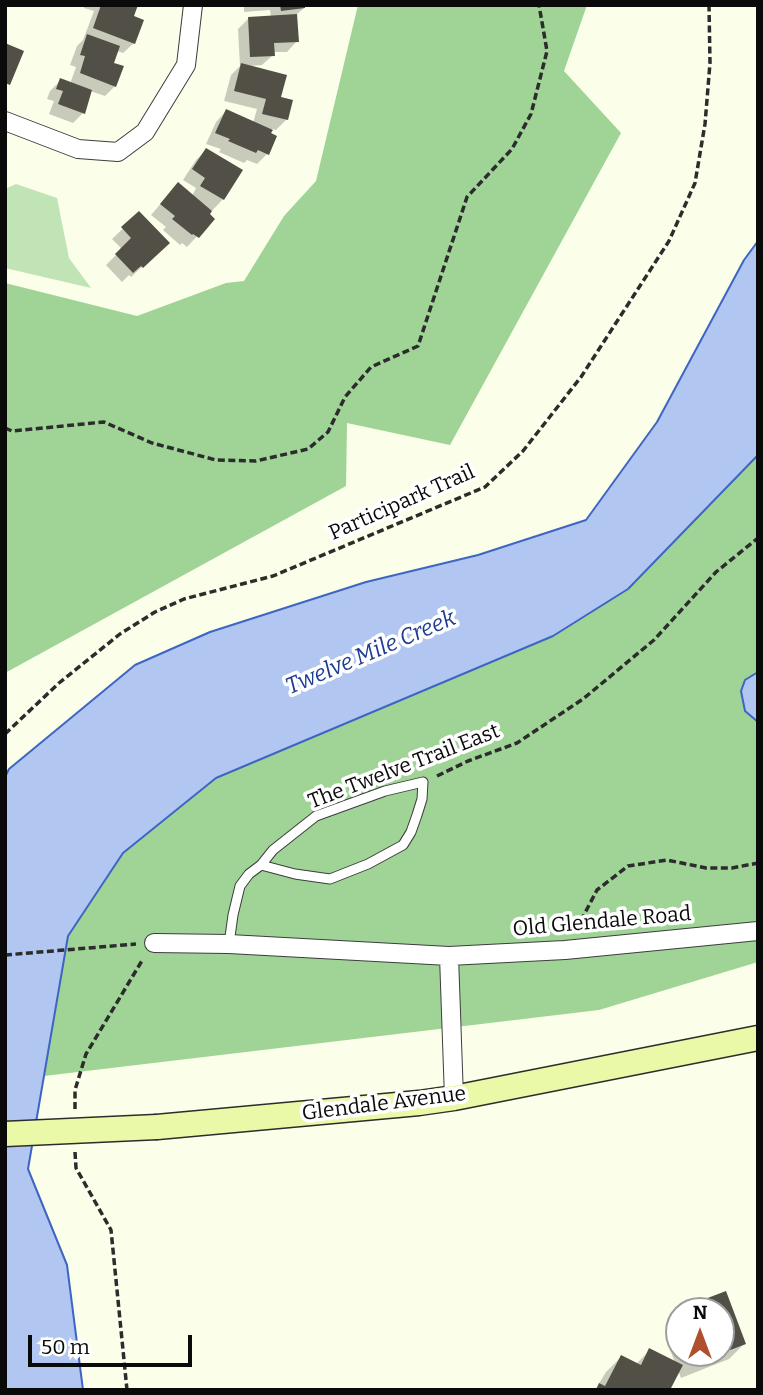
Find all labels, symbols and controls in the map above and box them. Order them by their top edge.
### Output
street label: Participark Trail [325,460,479,546]
water label: Twelve Mile Creek [282,605,460,701]
street label: The Twelve Trail East [305,719,503,815]
street label: Old Glendale Road [512,902,692,942]
street label: Glendale Avenue [300,1081,468,1127]
north arrow [665,1297,735,1367]
text: N [693,1301,707,1324]
scale bar [32,1322,196,1366]
text: 50 m [41,1334,90,1360]

